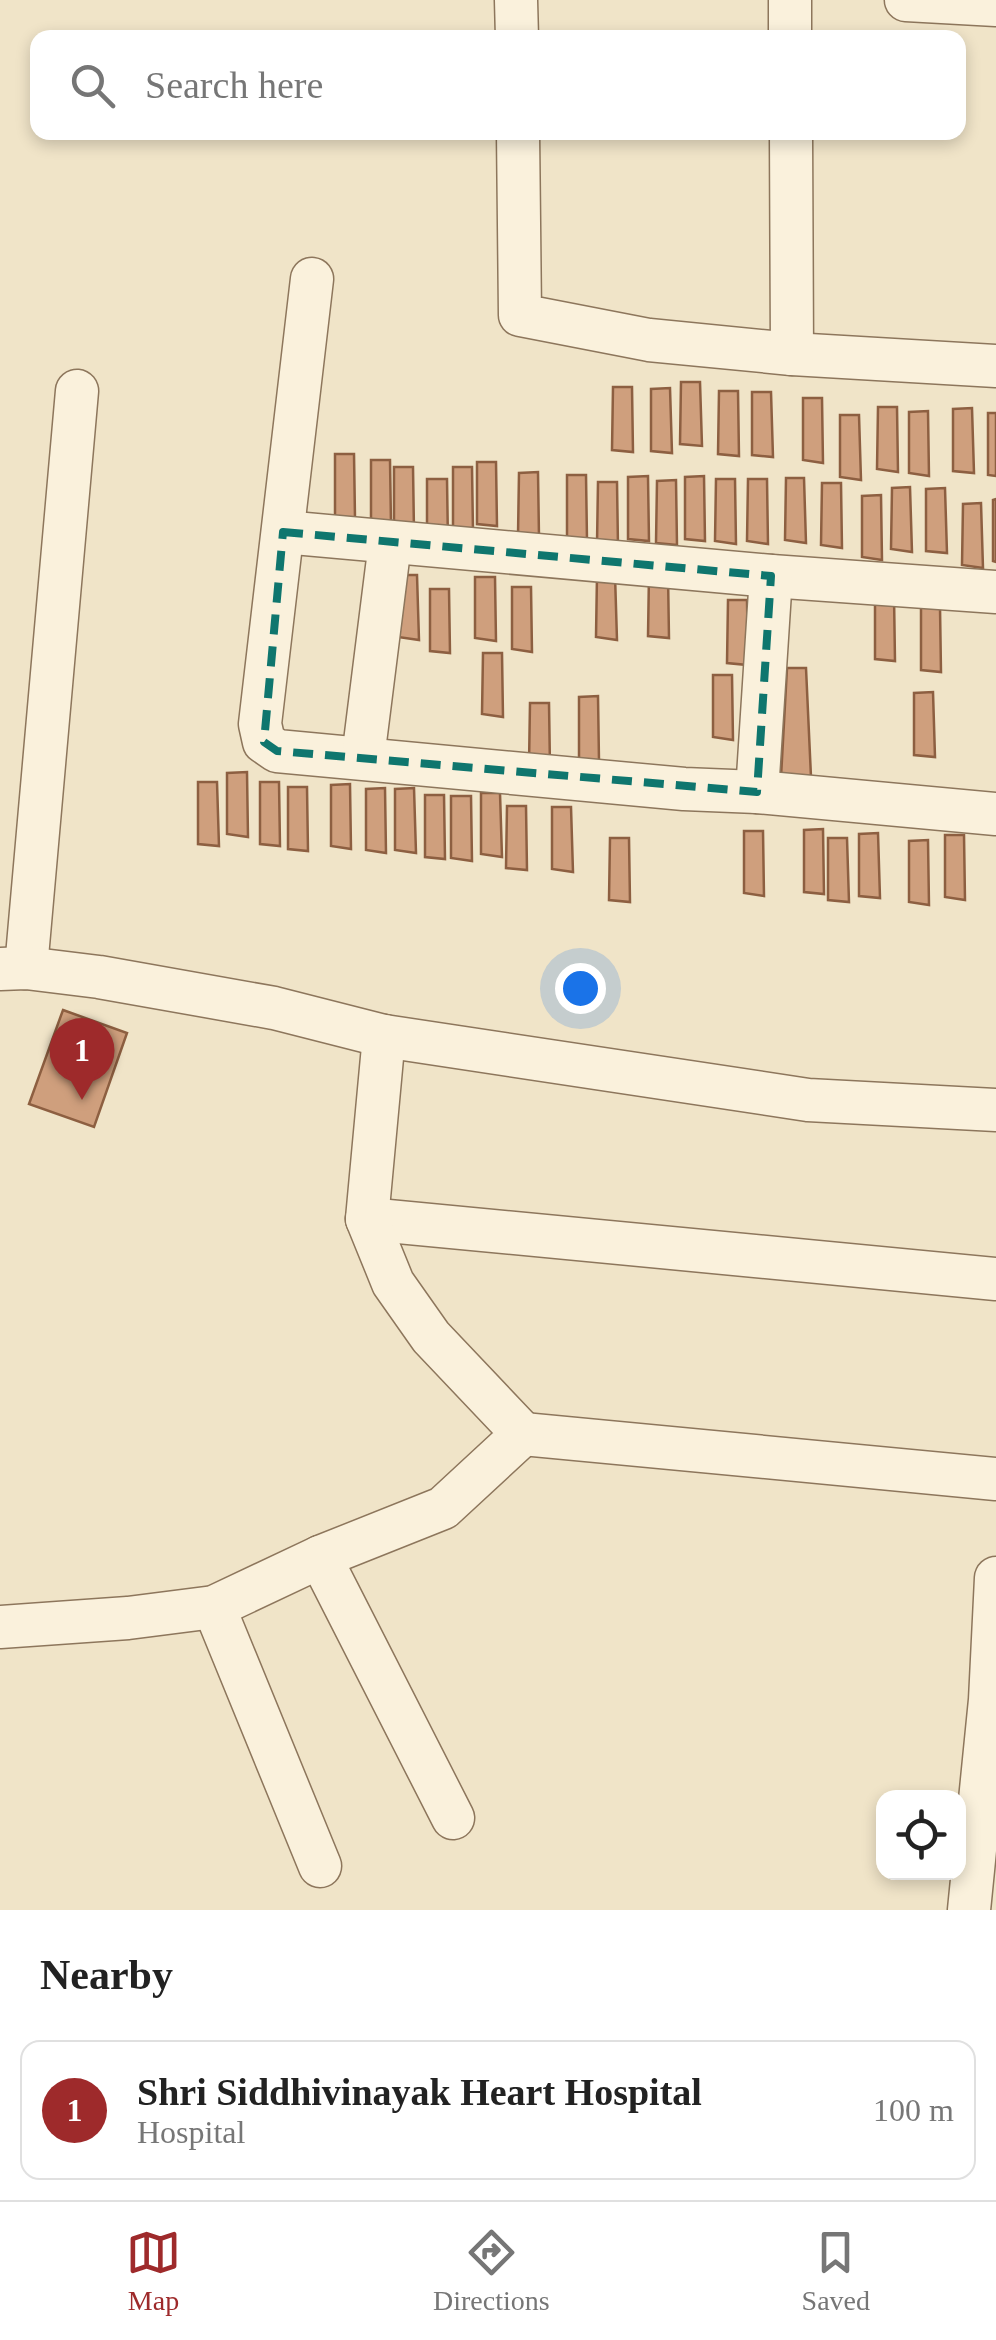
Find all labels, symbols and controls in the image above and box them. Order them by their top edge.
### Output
search box [30,30,966,140]
icon: search [65,58,120,113]
text: Search here [145,64,323,106]
your location [555,963,606,1014]
pin: 1 [49,1018,114,1100]
map controls [876,1790,966,1880]
button: locate [876,1790,966,1880]
text: Nearby [40,1952,173,1998]
text: Shri Siddhivinayak Heart Hospital [137,2071,702,2113]
text: 1 [67,2092,83,2128]
text: 100 m [873,2092,954,2128]
text: Hospital [137,2114,245,2150]
tab: Map [126,2225,181,2317]
tab: Directions [433,2225,550,2317]
tab: Saved [802,2225,870,2317]

